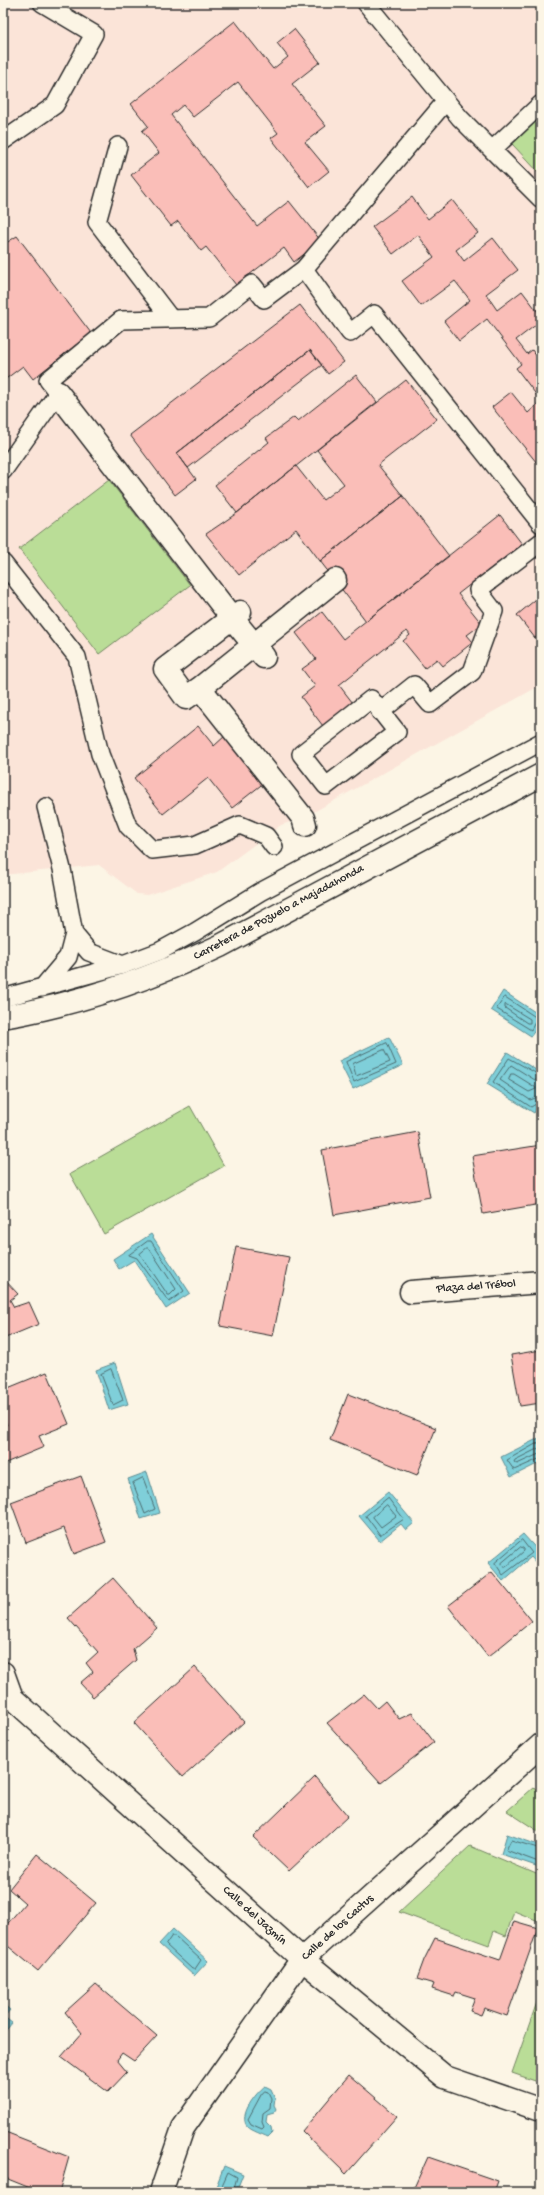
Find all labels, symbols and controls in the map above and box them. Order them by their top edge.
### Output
street label: Carretera de Pozuelo a Majadahonda [191,862,367,964]
street label: Plaza del Trébol [435,1277,517,1297]
street label: Calle del Jazmín [219,1884,289,1949]
street label: Calle de los Cactus [299,1892,377,1964]

